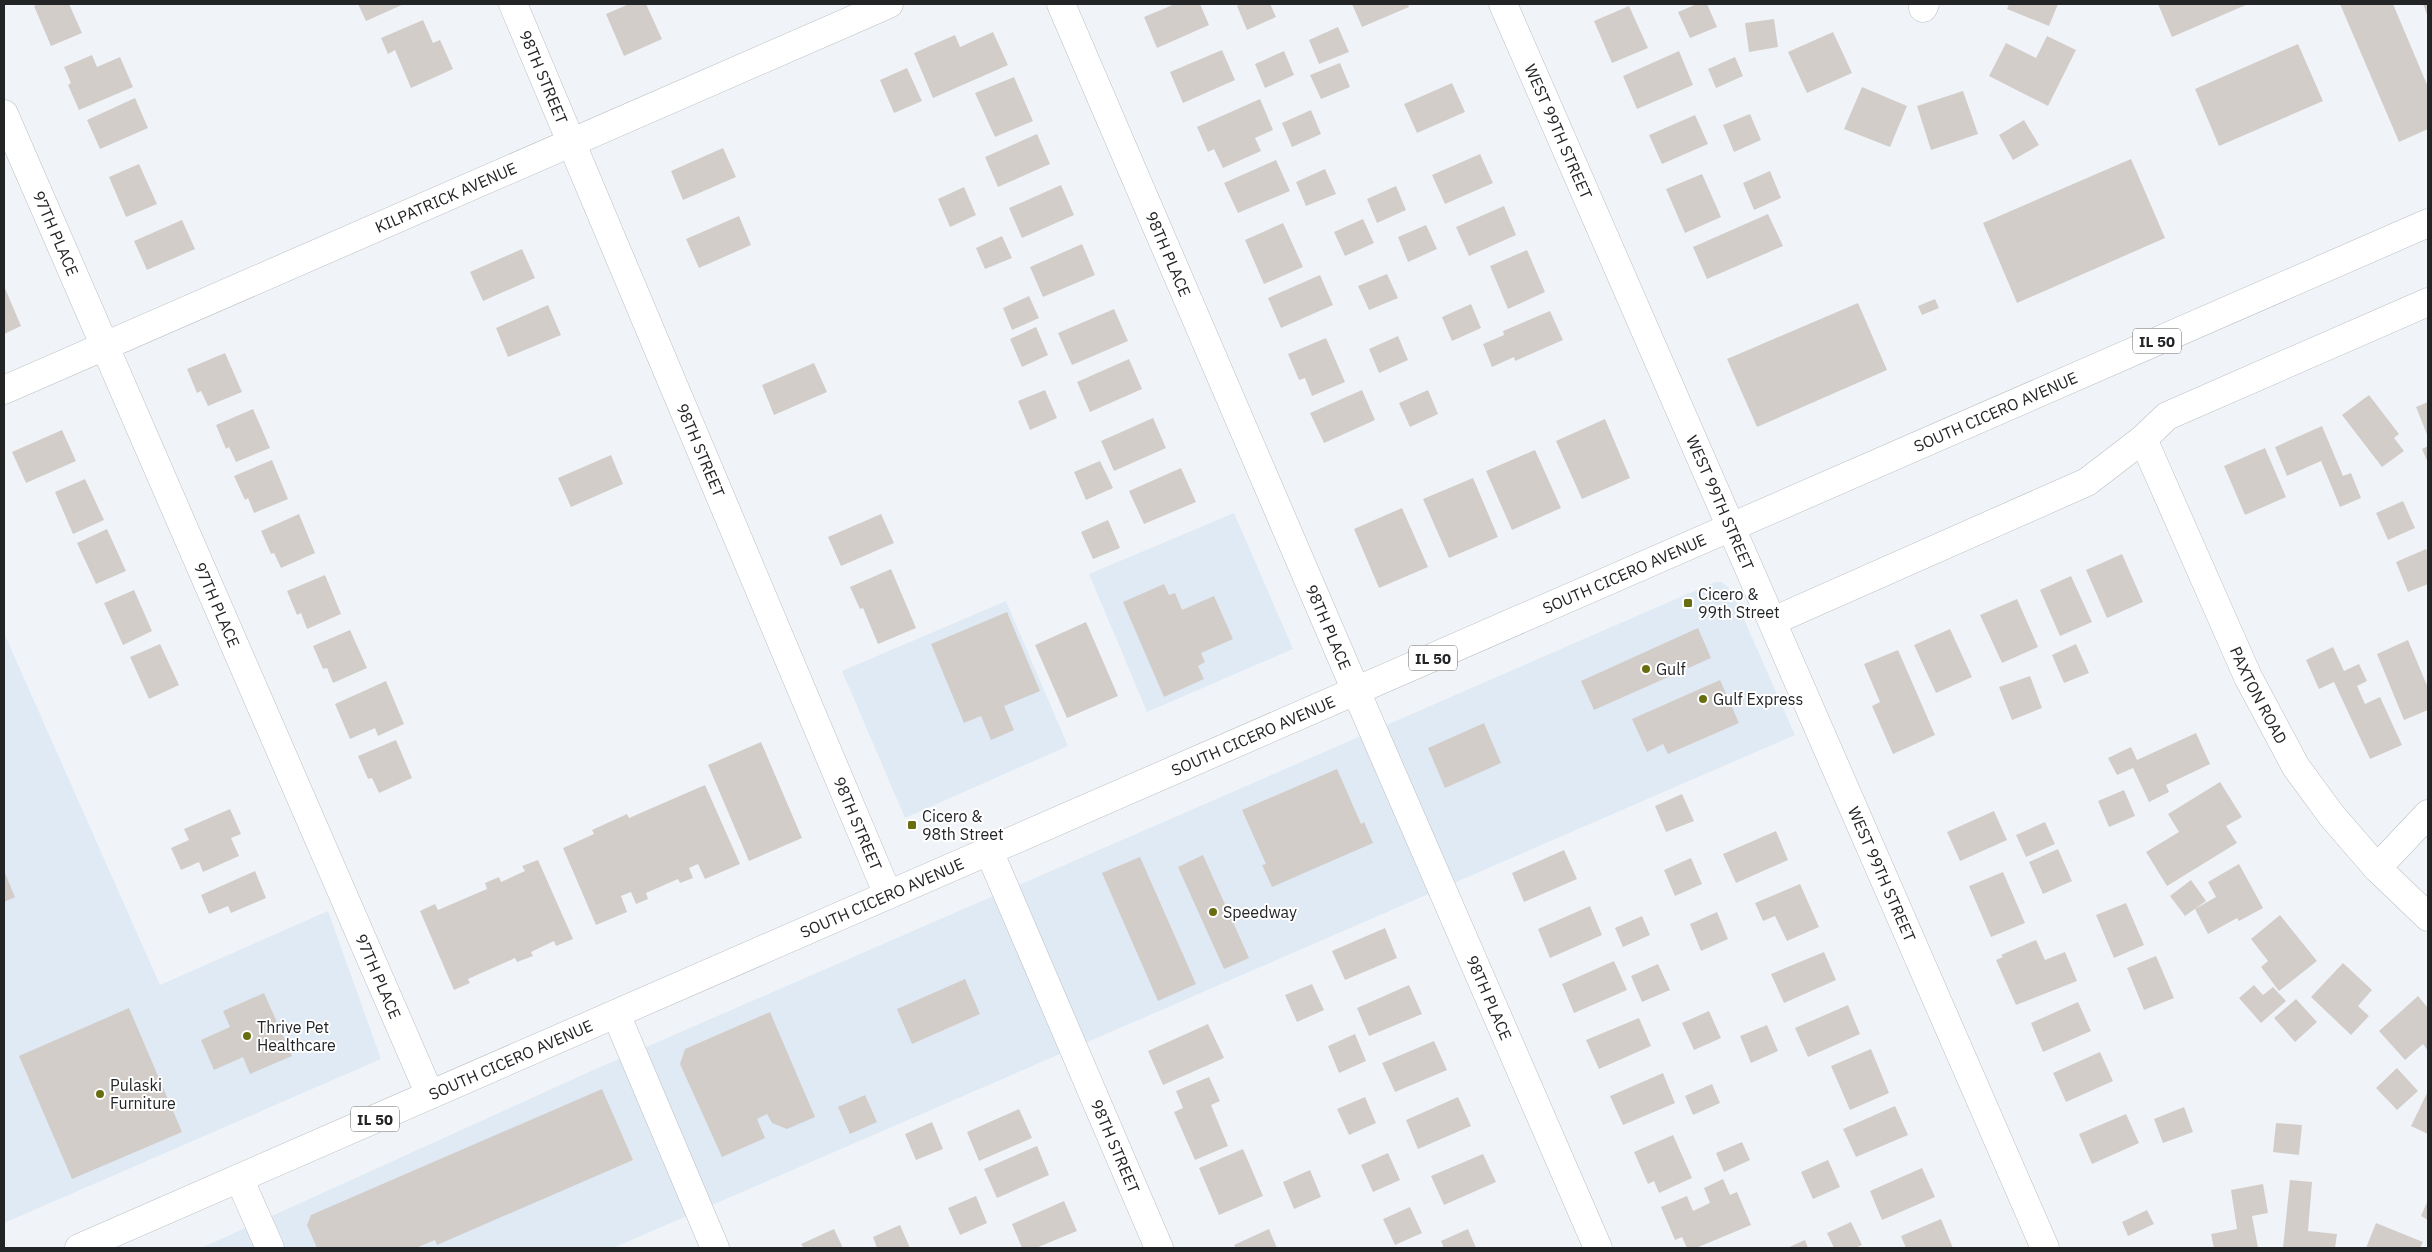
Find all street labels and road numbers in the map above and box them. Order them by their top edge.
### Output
street label: 98TH STREET [515,27,572,127]
street label: WEST 99TH STREET [1520,61,1597,202]
street label: KILPATRICK AVENUE [372,158,520,237]
street label: 97TH PLACE [29,188,83,279]
street label: 98TH PLACE [1141,208,1195,300]
road number: IL 50 [2133,328,2181,354]
street label: SOUTH CICERO AVENUE [1910,367,2080,456]
street label: 98TH STREET [672,400,729,500]
street label: WEST 99TH STREET [1682,432,1758,573]
street label: SOUTH CICERO AVENUE [1539,529,1709,618]
street label: 97TH PLACE [190,559,244,650]
street label: 98TH PLACE [1301,581,1356,673]
street label: PAXTON ROAD [2226,643,2292,747]
road number: IL 50 [1409,646,1457,670]
street label: SOUTH CICERO AVENUE [1168,691,1338,780]
street label: 98TH STREET [829,774,886,873]
street label: WEST 99TH STREET [1844,803,1920,945]
street label: SOUTH CICERO AVENUE [797,853,967,942]
street label: 97TH PLACE [351,931,406,1022]
street label: 98TH PLACE [1462,952,1516,1043]
street label: SOUTH CICERO AVENUE [426,1015,596,1104]
street label: 98TH STREET [1087,1096,1144,1196]
road number: IL 50 [351,1106,399,1132]

